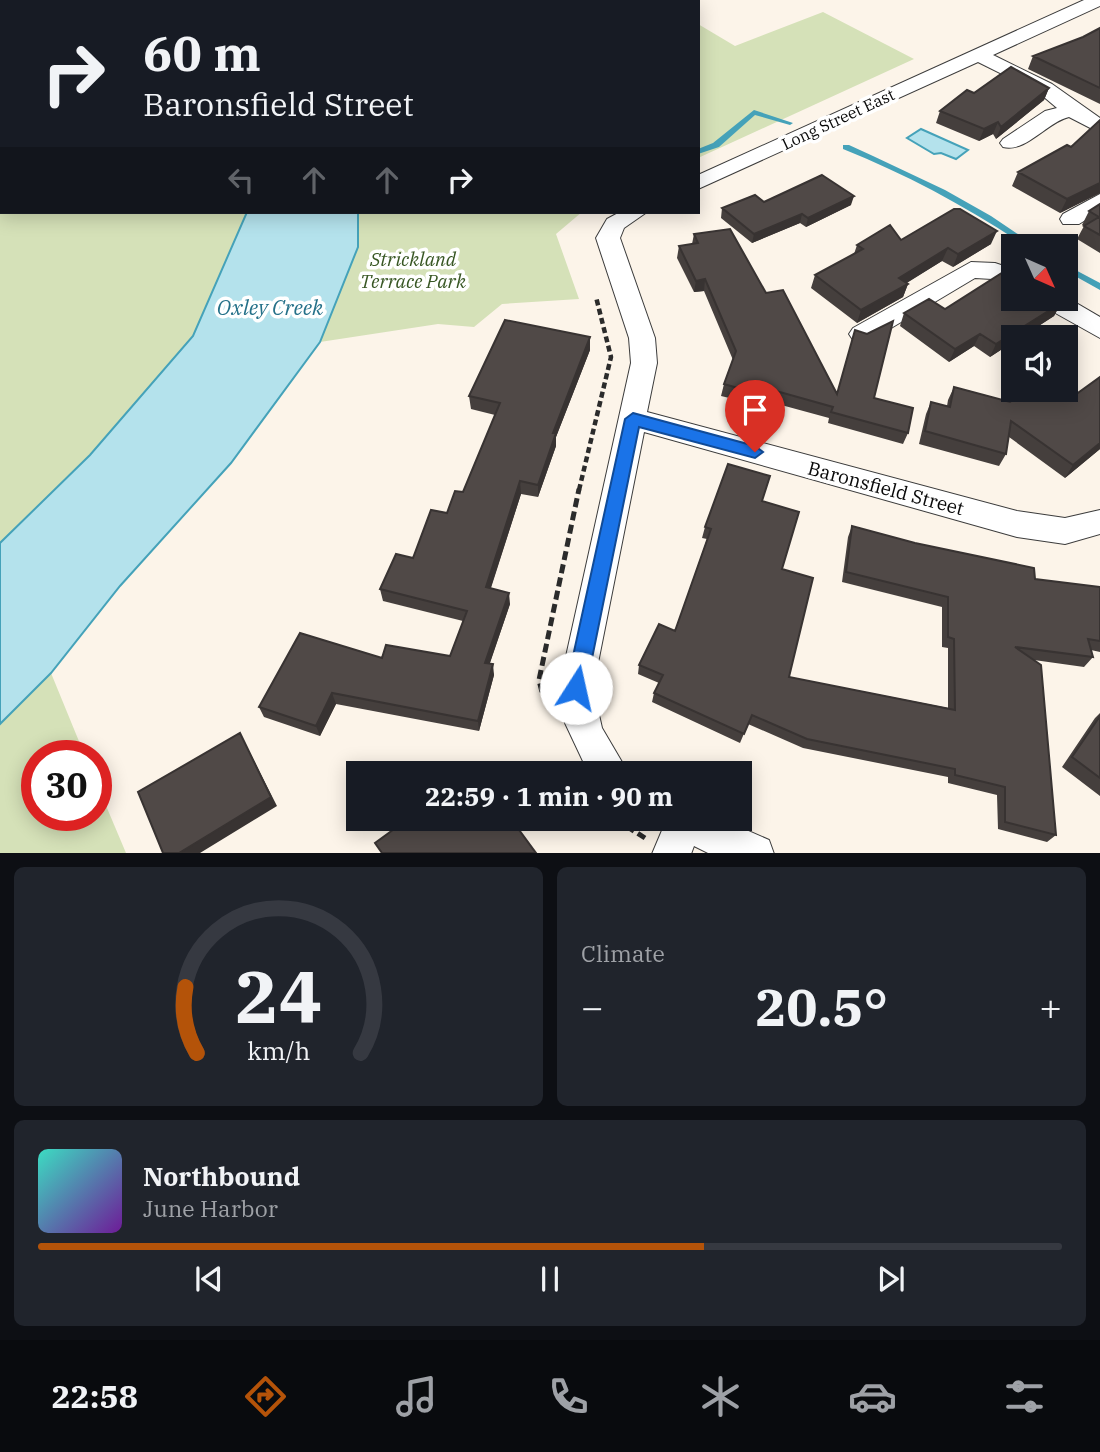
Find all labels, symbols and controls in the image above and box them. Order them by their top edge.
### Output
text: 60 m [143,21,261,84]
icon: right [28,28,119,119]
text: Baronsfield Street [143,83,414,125]
street label: Long Street East [778,84,898,154]
icon: left [222,161,260,199]
icon: ahead [295,161,333,199]
icon: ahead [368,161,406,199]
icon: right [441,161,479,199]
north arrow [1001,234,1078,312]
map controls [1001,234,1078,402]
park label: Strickland Terrace Park [360,247,467,293]
water label: Oxley Creek [217,293,324,321]
button: sound [1001,325,1078,402]
pin [725,380,785,452]
icon: arrive [736,391,774,429]
street label: Baronsfield Street [805,456,967,520]
position arrow [539,651,613,725]
speed limit sign: 30 [21,740,112,831]
text: 22:59 · 1 min · 90 m [425,779,673,813]
text: Climate [581,938,665,968]
text: 24 [235,948,322,1043]
text: 20.5° [755,973,888,1040]
text: − [581,982,604,1031]
text: + [1039,982,1062,1031]
text: km/h [247,1033,310,1066]
text: Northbound [143,1159,300,1193]
text: June Harbor [143,1193,278,1223]
icon: previous [190,1260,228,1298]
icon: pause [531,1260,569,1298]
icon: next [872,1260,910,1298]
icon: directions [241,1372,290,1421]
icon: music [392,1372,441,1421]
icon: phone [544,1372,593,1421]
icon: climate [696,1372,745,1421]
icon: car [848,1372,897,1421]
icon: filters [1000,1372,1049,1421]
text: 22:58 [51,1375,138,1417]

